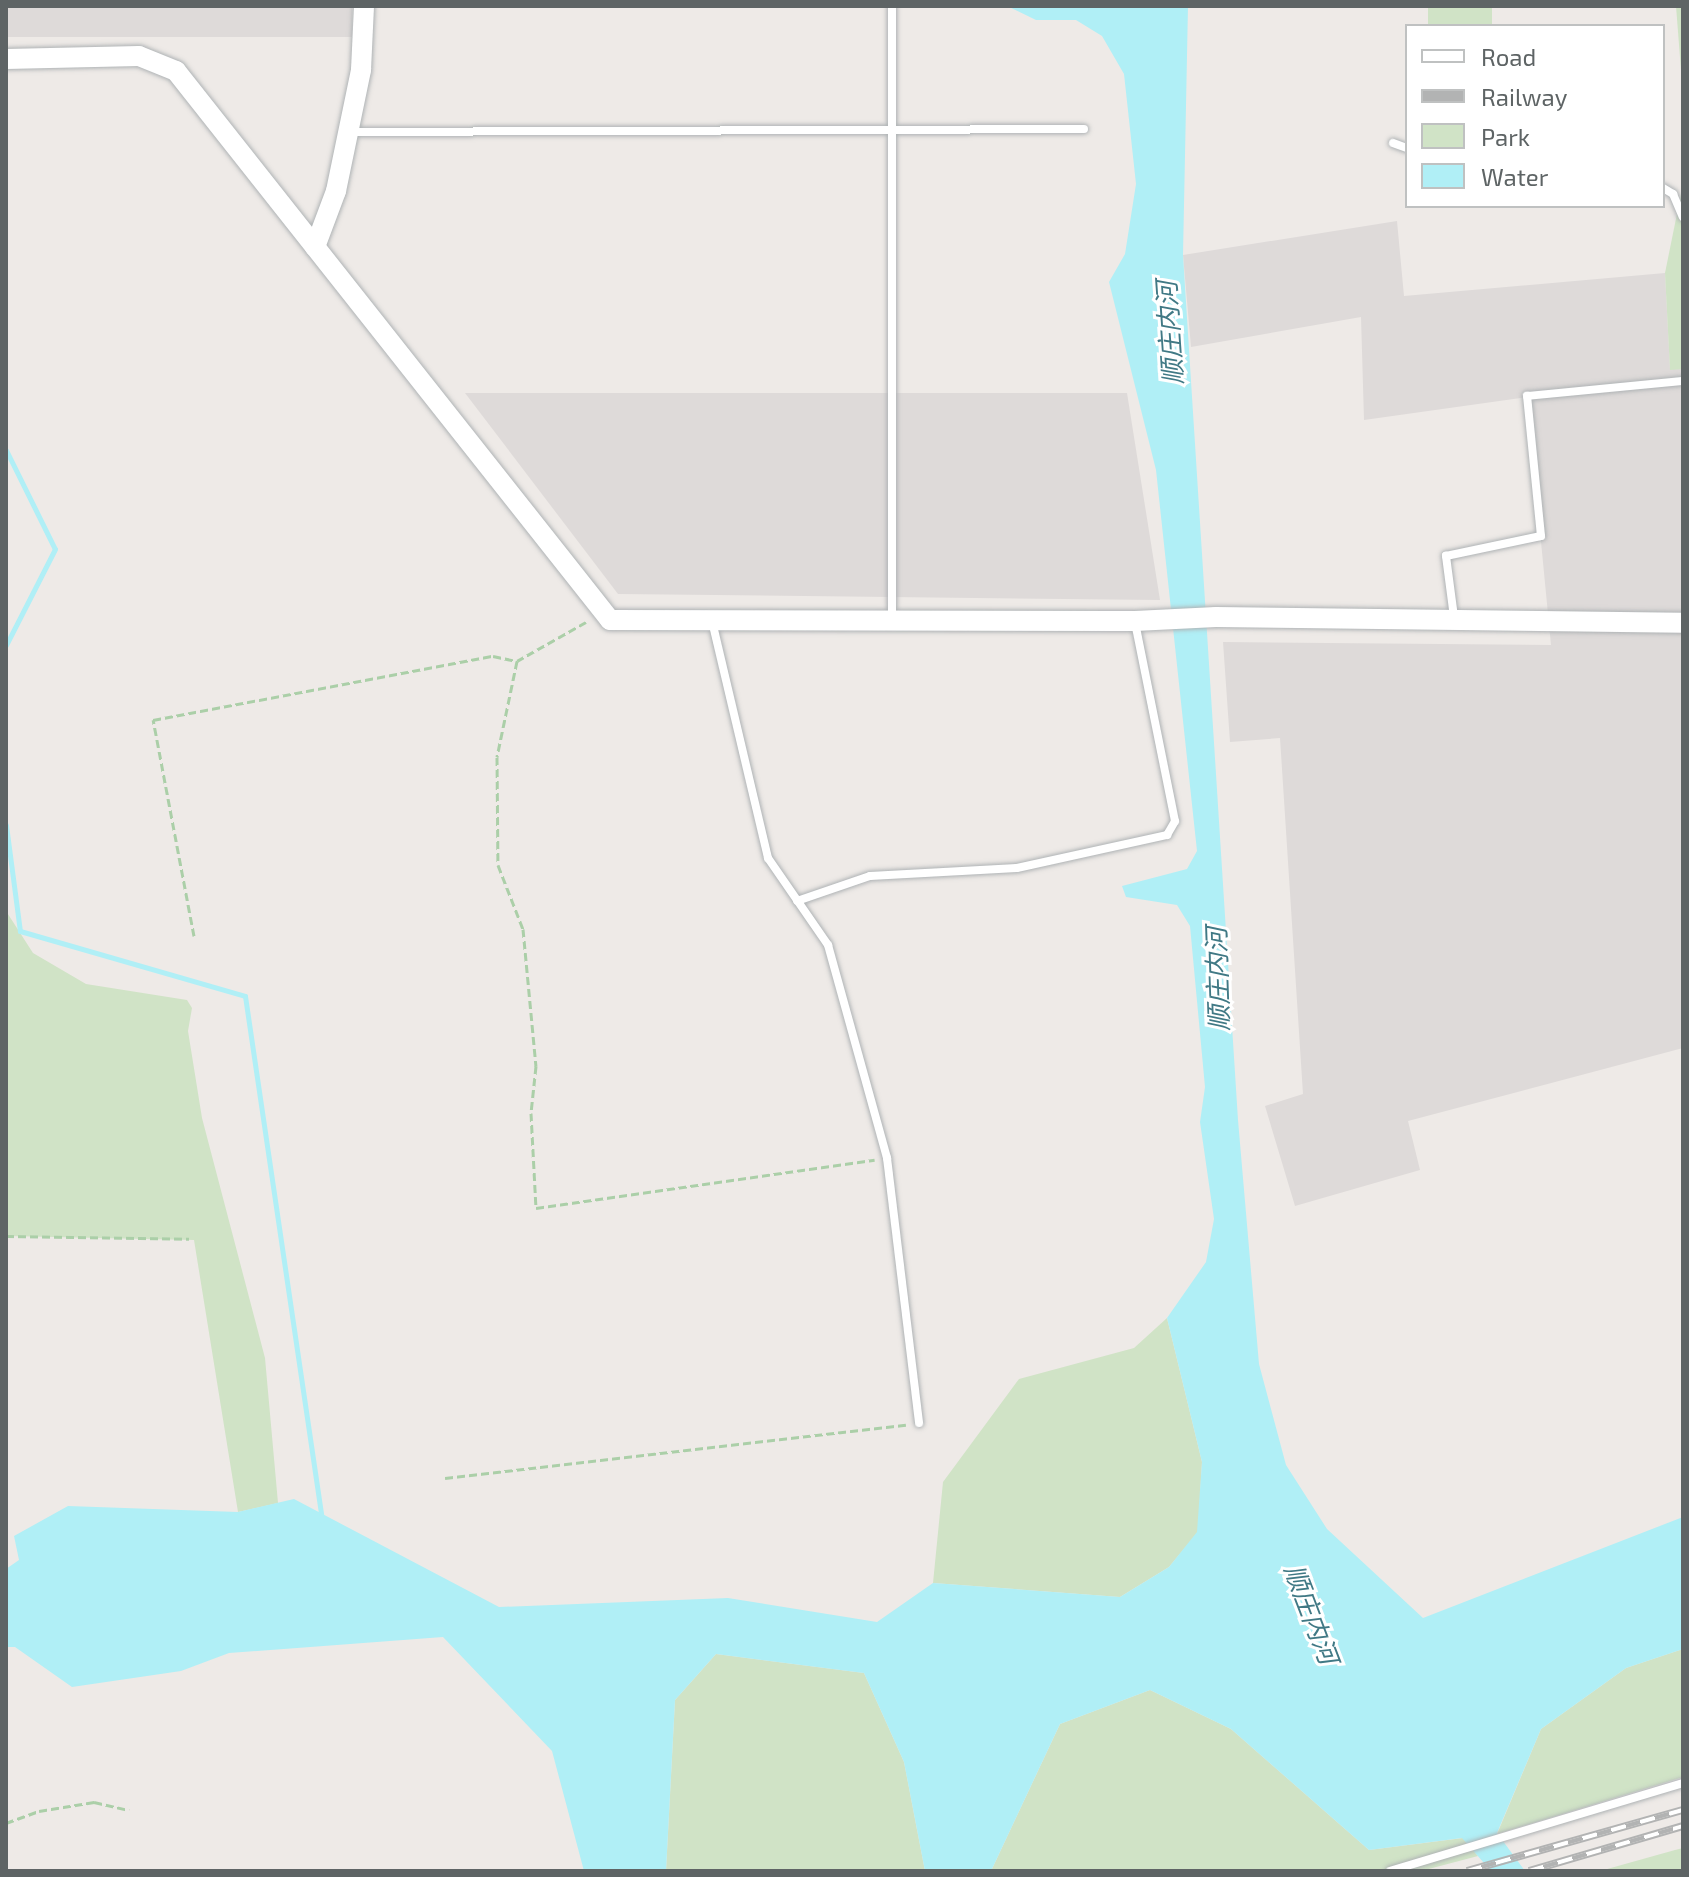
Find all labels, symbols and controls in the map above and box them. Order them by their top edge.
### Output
legend [1405,24,1665,208]
text: Road [1481,42,1536,71]
text: Railway [1481,82,1567,111]
text: Park [1481,122,1530,151]
text: Water [1481,162,1548,191]
water label: 顺庄内河 [1150,280,1188,386]
water label: 顺庄内河 [1200,926,1234,1032]
water label: 顺庄内河 [1279,1560,1345,1668]

